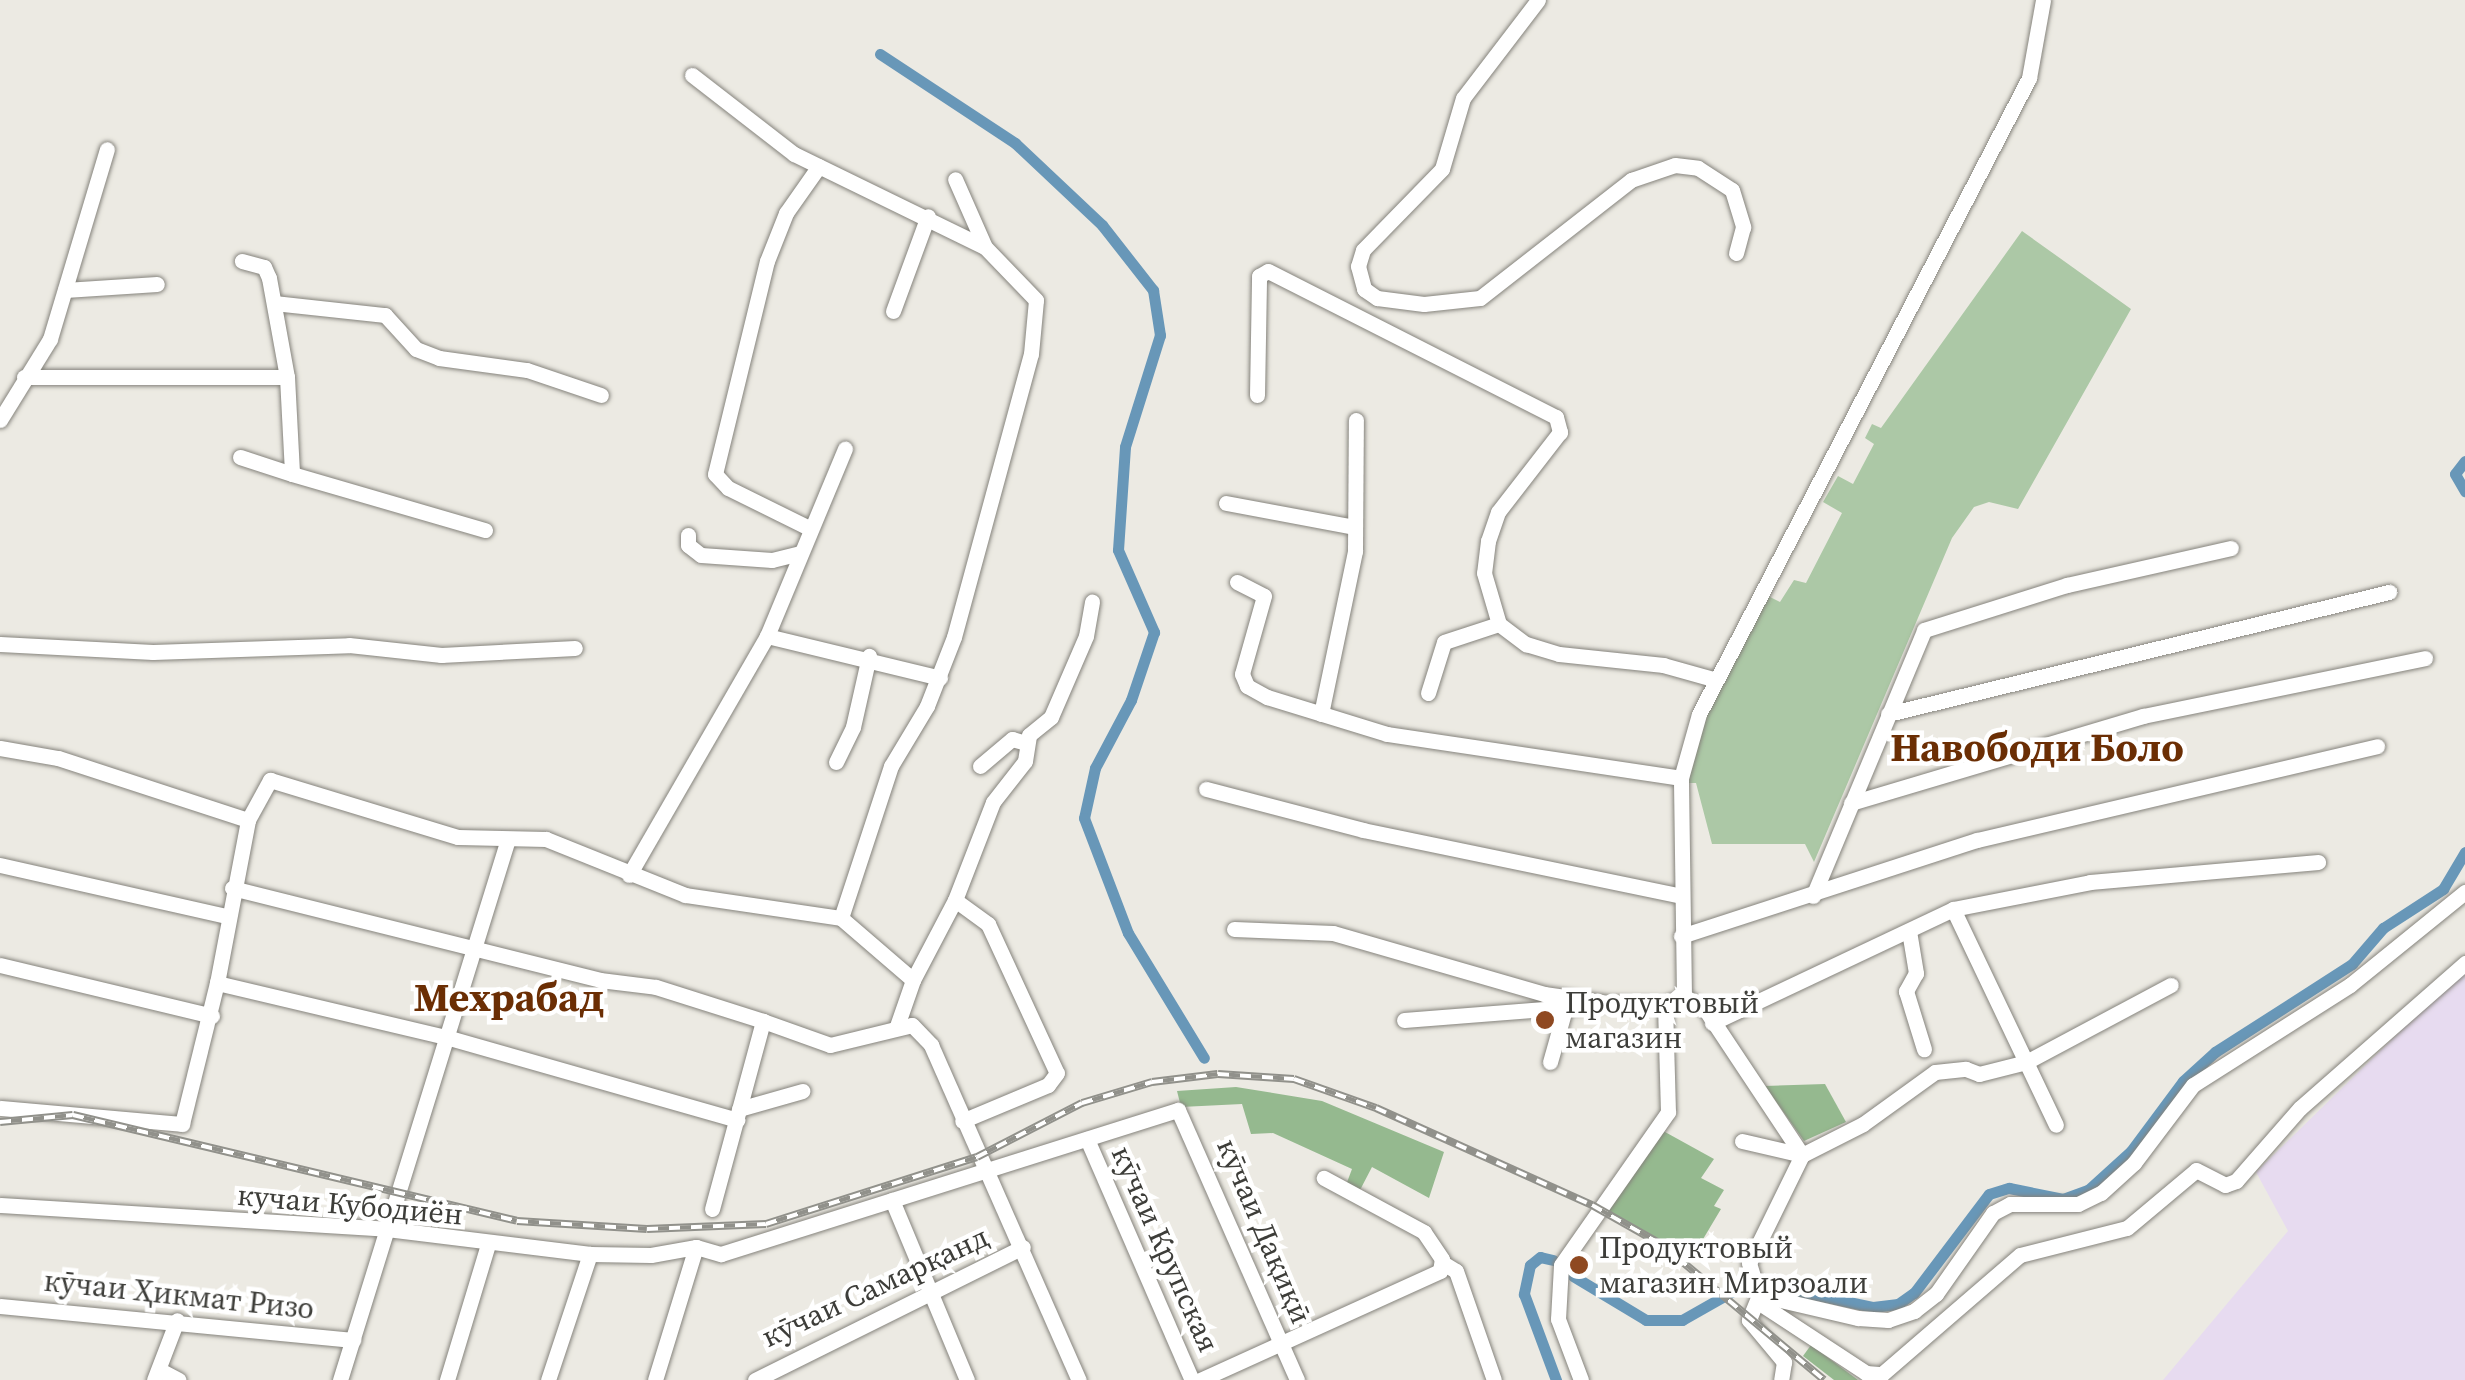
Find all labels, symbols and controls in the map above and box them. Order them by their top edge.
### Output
district label: Навободи Боло [1890,723,2184,771]
district label: Мехрабад [414,973,604,1021]
place label: Продуктовый магазин [1565,985,1759,1056]
marker: Продуктовый магазин [1534,1009,1556,1031]
street label: кӯчаи Дақиқӣ [1209,1133,1319,1329]
street label: кӯчаи Крупская [1103,1140,1227,1358]
street label: кучаи Кубодиён [236,1177,464,1233]
street label: кӯчаи Самарқанд [756,1219,994,1355]
place label: Продуктовый магазин Мирзоали [1599,1230,1868,1300]
marker: Продуктовый магазин Мирзоали [1568,1254,1590,1276]
street label: кӯчаи Ҳикмат Ризо [42,1263,316,1327]

